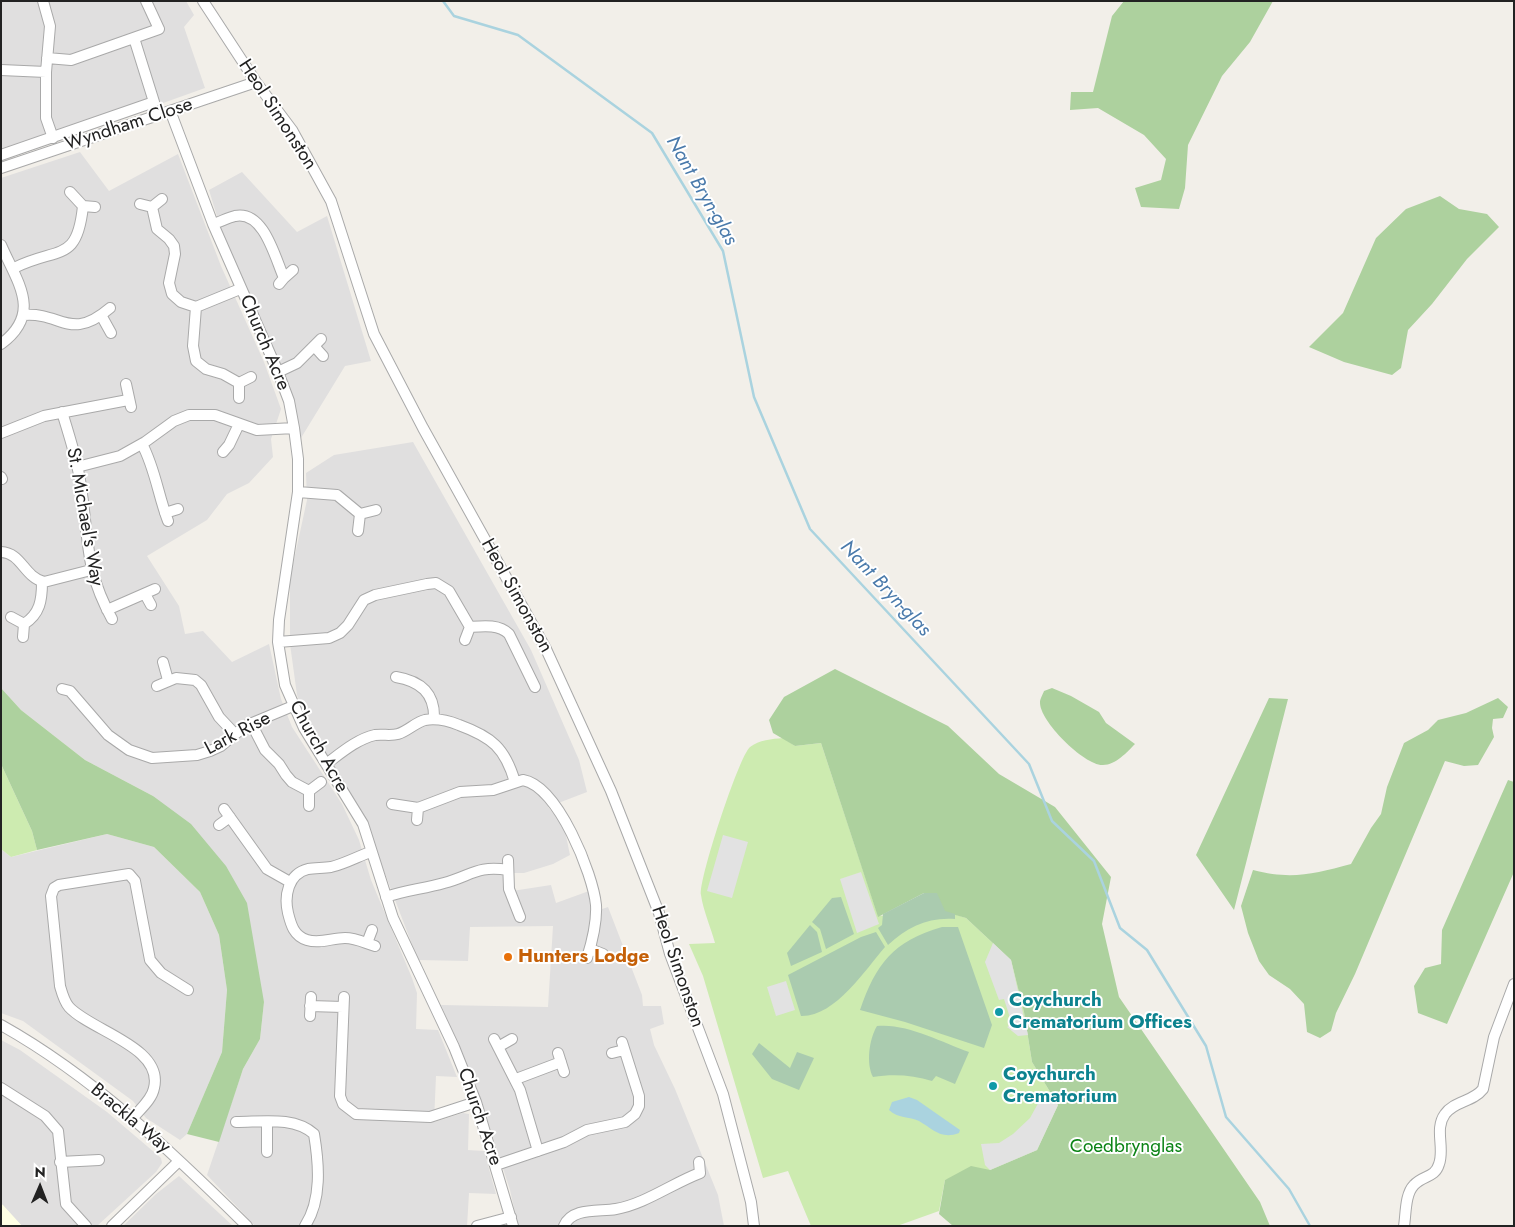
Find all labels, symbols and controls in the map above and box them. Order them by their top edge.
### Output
street label: Heol Simonston [233,56,321,174]
street label: Wyndham Close [62,94,196,156]
water label: Nant Bryn-glas [660,132,742,250]
street label: Church Acre [234,292,294,394]
street label: St. Michael's Way [61,446,107,588]
street label: Heol Simonston [475,535,557,657]
water label: Nant Bryn-glas [835,536,935,642]
street label: Church Acre [283,697,353,797]
street label: Lark Rise [201,707,275,761]
street label: Heol Simonston [646,903,708,1031]
place label: Hunters Lodge [518,946,649,968]
marker: Hunters Lodge [502,951,514,963]
place label: Coychurch Crematorium Offices [1009,990,1192,1034]
marker: Coychurch Crematorium Offices [993,1006,1005,1018]
place label: Coychurch Crematorium [1003,1064,1117,1108]
street label: Church Acre [452,1065,506,1169]
street label: Brackla Way [85,1079,175,1159]
marker: Coychurch Crematorium [987,1080,999,1092]
park label: Coedbrynglas [1070,1136,1182,1158]
north arrow [15,1162,65,1212]
text: N [35,1162,46,1182]

